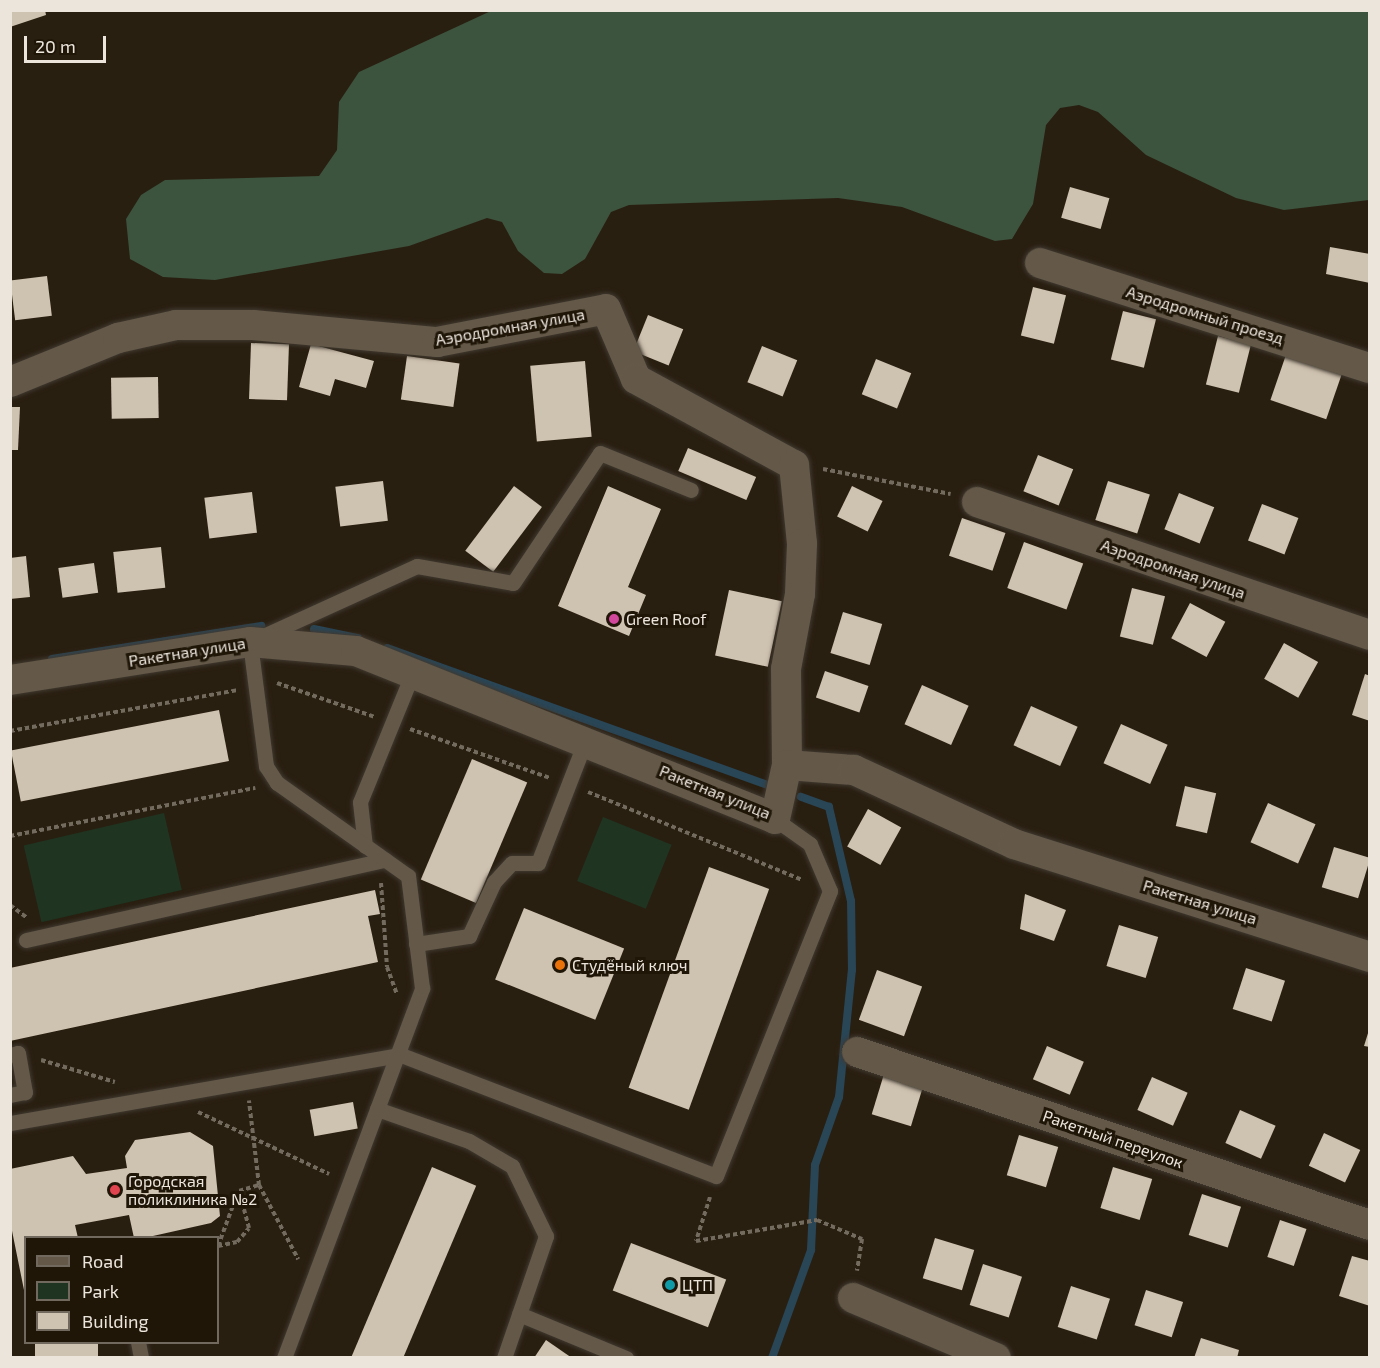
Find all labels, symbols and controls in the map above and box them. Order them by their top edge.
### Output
scale bar [27,24,110,62]
text: 20 m [35,35,76,57]
street label: Аэродромный проезд [1124,282,1286,348]
street label: Аэродромная улица [434,304,586,350]
street label: Аэродромная улица [1098,535,1248,603]
place label: Green Roof [626,609,706,629]
marker: Green Roof [607,612,621,626]
street label: Ракетная улица [127,633,247,671]
street label: Ракетная улица [657,761,773,823]
street label: Ракетная улица [1141,876,1259,928]
place label: Студёный ключ [572,955,687,975]
marker: Студёный ключ [553,958,567,972]
street label: Ракетный переулок [1040,1106,1186,1172]
place label: Городская поликлиника №2 [128,1171,257,1209]
marker: Городская поликлиника №2 [106,1181,124,1199]
legend [24,1236,219,1344]
text: Road [82,1250,123,1272]
place label: ЦТП [682,1275,713,1295]
marker: ЦТП [663,1278,677,1292]
text: Park [82,1280,119,1302]
text: Building [82,1310,149,1332]

